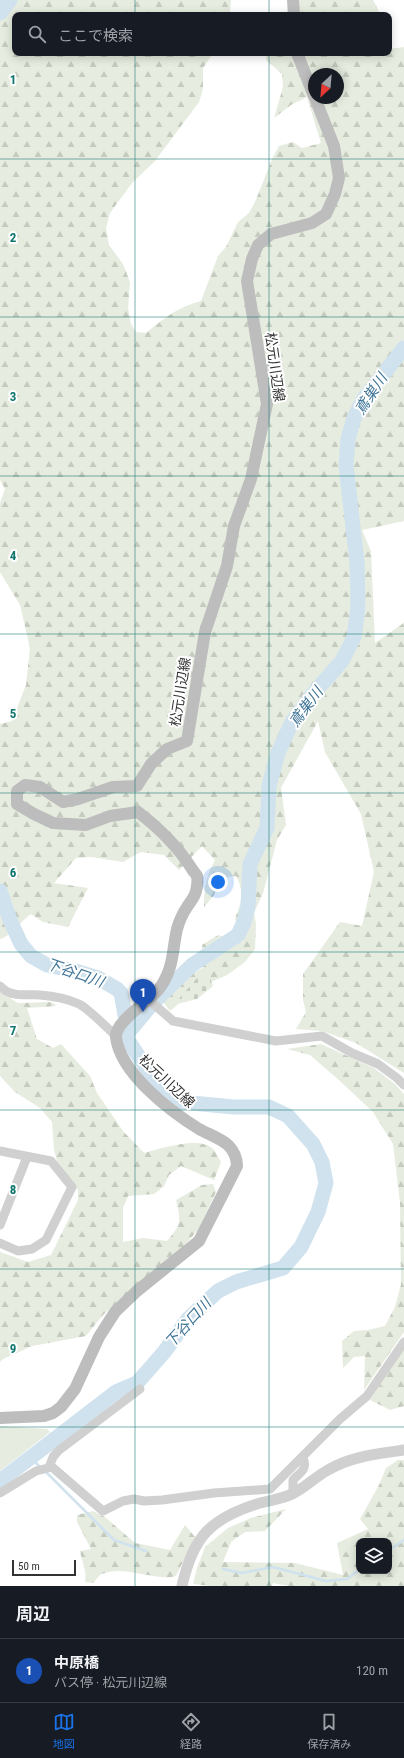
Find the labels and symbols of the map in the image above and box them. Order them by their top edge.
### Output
north arrow [308,68,344,104]
text: 1 [10,72,16,87]
text: 2 [10,230,17,245]
street label: 松元川辺線 [262,331,288,403]
water label: 鳶巣川 [351,369,392,418]
text: 3 [10,389,16,404]
text: 4 [10,548,17,563]
street label: 松元川辺線 [167,656,193,728]
water label: 鳶巣川 [285,682,328,730]
text: 5 [10,706,17,721]
text: 6 [10,865,17,880]
your location [208,872,228,892]
water label: 下谷口川 [44,955,108,992]
pin: 1 [130,979,156,1012]
text: 7 [10,1023,17,1038]
street label: 松元川辺線 [136,1051,198,1111]
text: 8 [10,1182,16,1197]
water label: 下谷口川 [161,1293,216,1351]
text: 9 [10,1341,16,1356]
scale bar [12,1558,76,1577]

